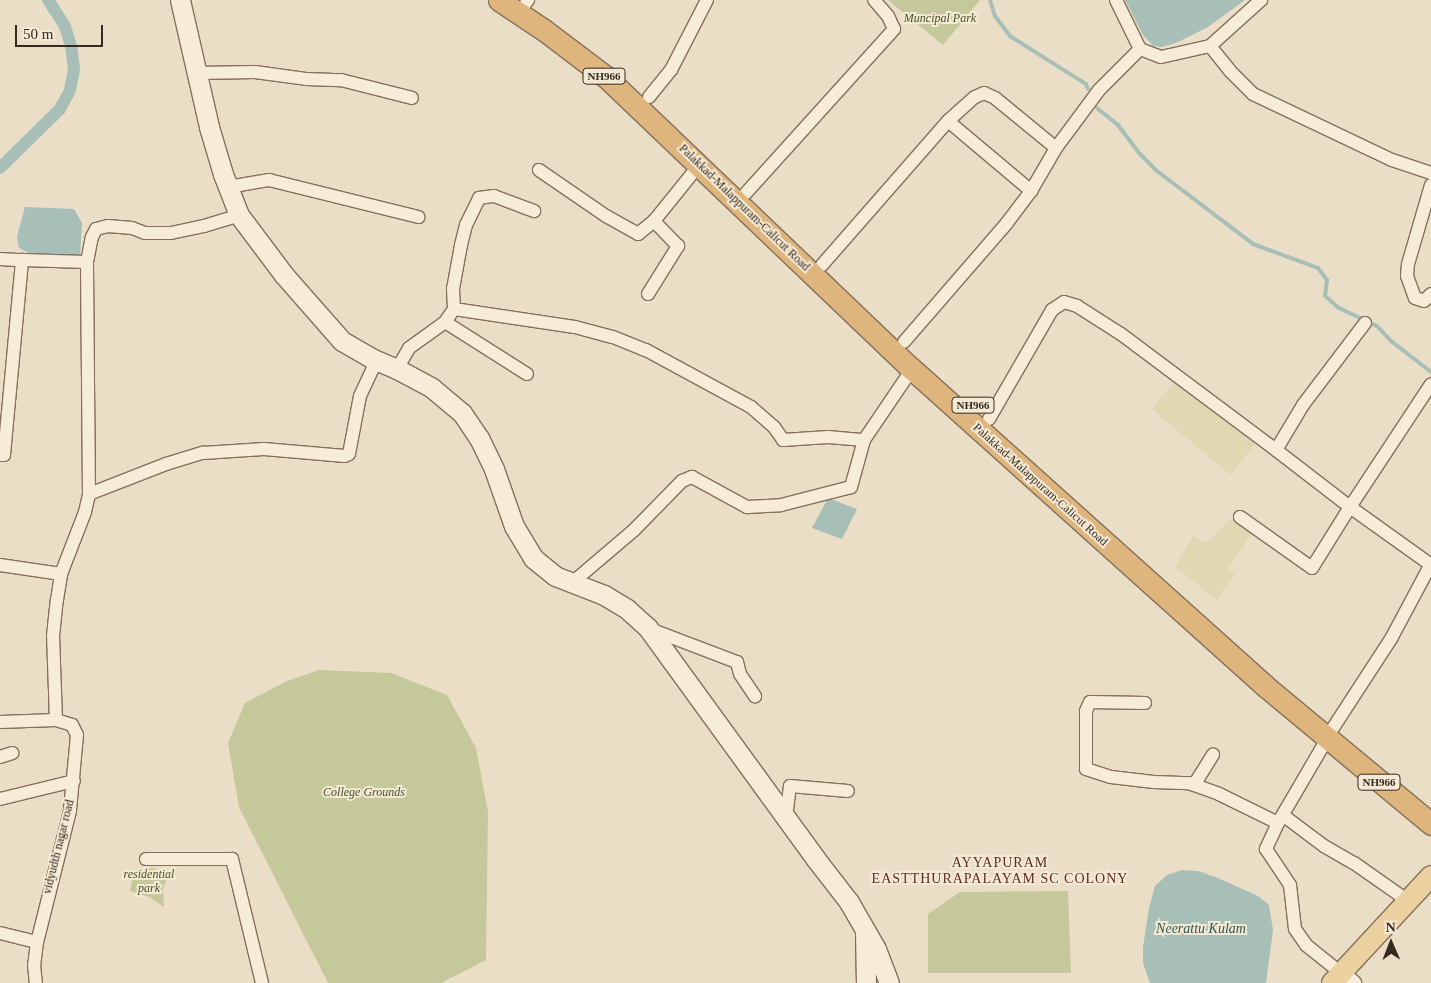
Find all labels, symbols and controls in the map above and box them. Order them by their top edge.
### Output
park label: Muncipal Park [904,12,976,26]
scale bar [18,15,105,47]
text: 50 m [23,26,53,42]
road number: NH966 [582,68,626,84]
street label: Palakkad-Malappuram-Calicut Road [676,142,812,274]
road number: NH966 [950,396,996,414]
street label: Palakkad-Malappuram-Calicut Road [970,421,1110,549]
road number: NH966 [1356,774,1402,790]
park label: College Grounds [323,786,405,800]
street label: vidyudth nagar road [40,798,78,896]
district label: AYYAPURAM EASTTHURAPALAYAM SC COLONY [868,855,1132,888]
park label: residential park [124,868,174,896]
north arrow [1366,918,1416,968]
text: N [1386,920,1396,935]
water label: Neerattu Kulam [1156,921,1246,937]

